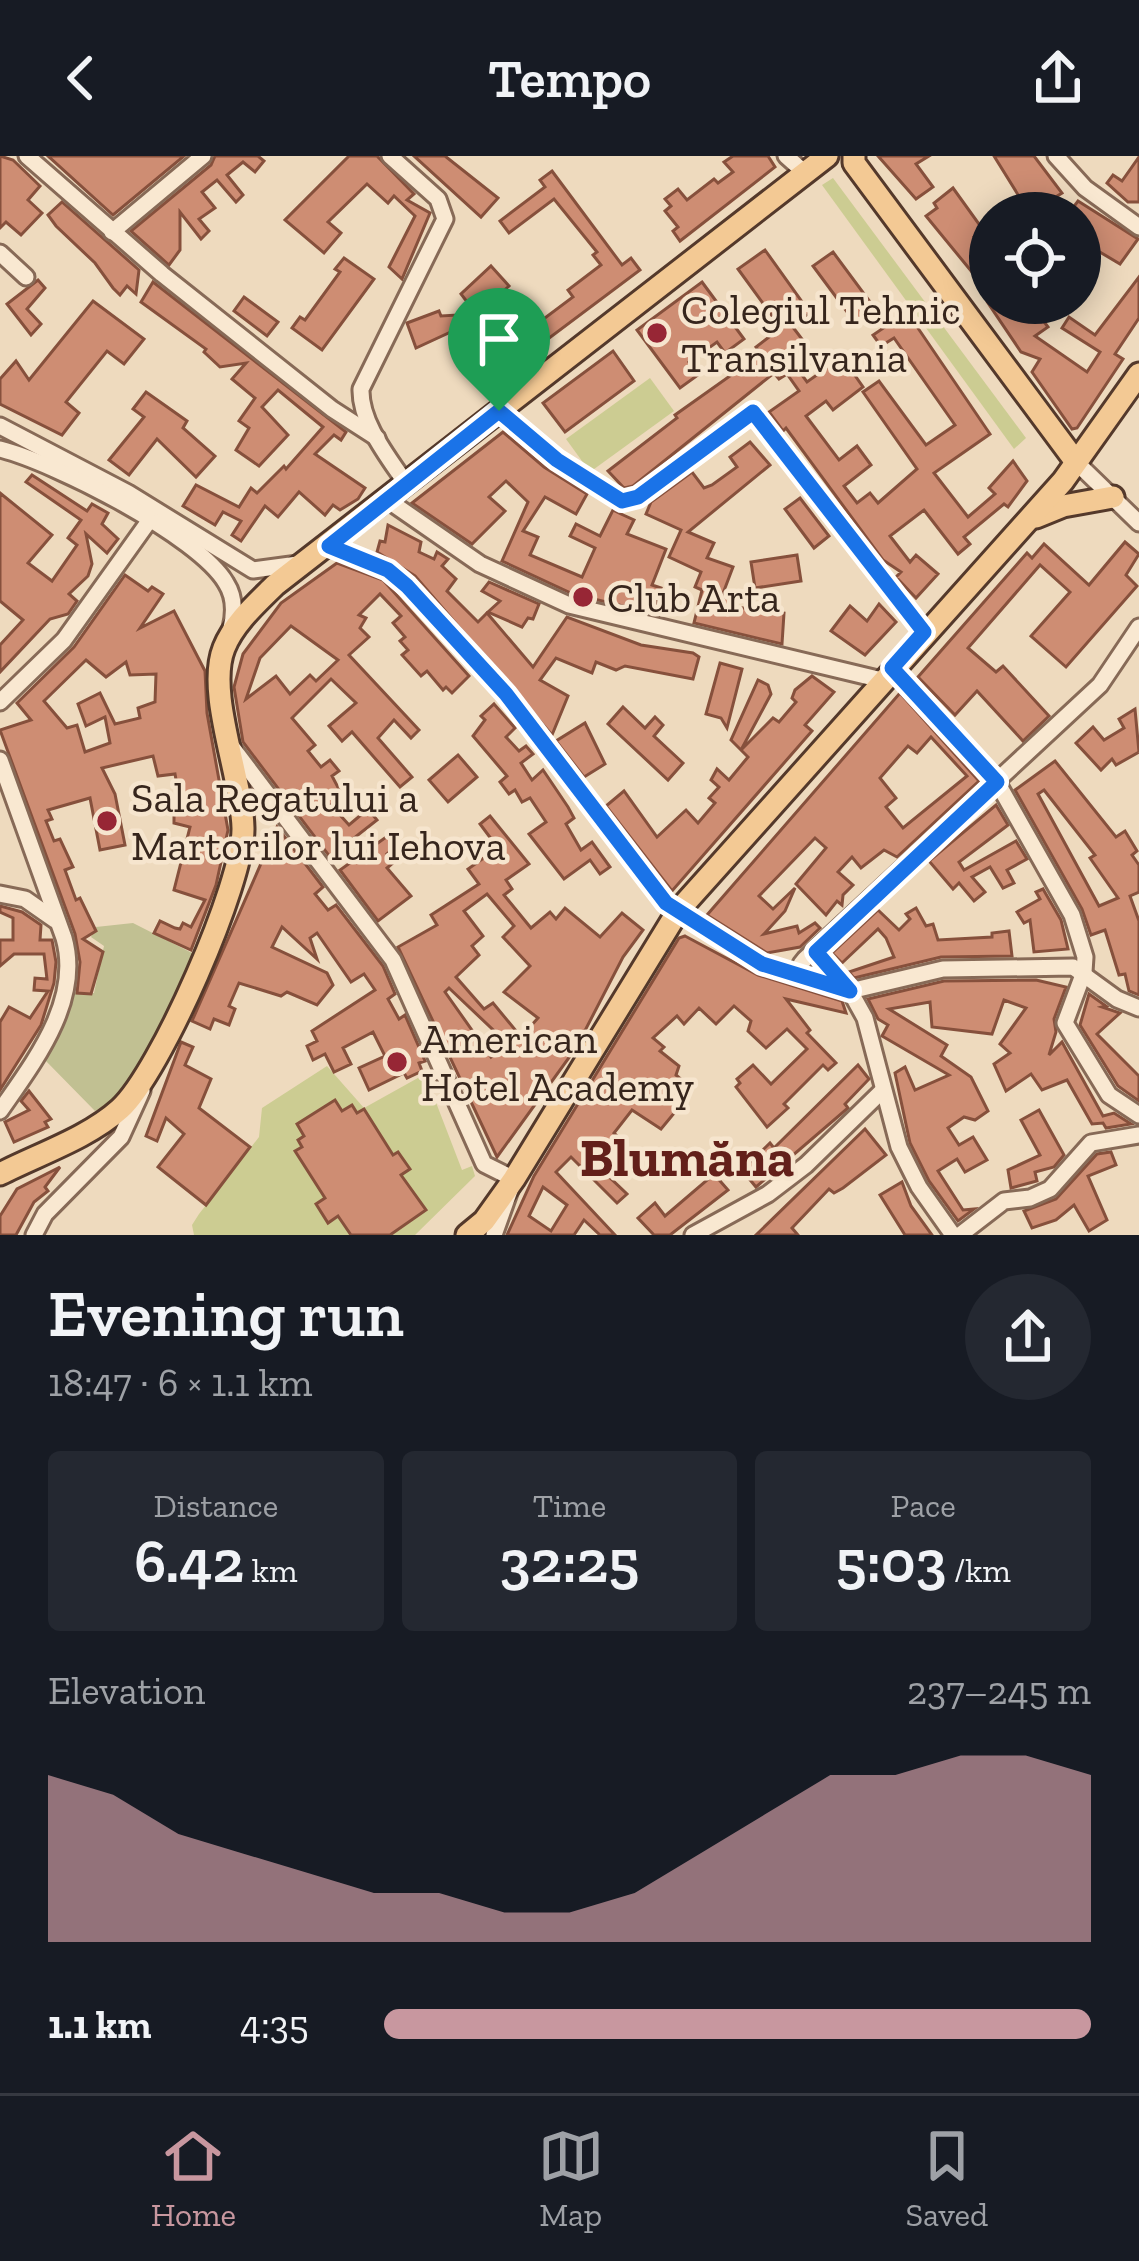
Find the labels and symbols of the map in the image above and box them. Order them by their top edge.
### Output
place label: Colegiul Tehnic Transilvania [681,284,961,383]
pin [448,288,550,411]
marker: Colegiul Tehnic Transilvania [644,320,670,346]
place label: Club Arta [607,572,780,623]
marker: Club Arta [570,584,596,610]
place label: Sala Regatului a Martorilor lui Iehova [131,772,506,871]
marker: Sala Regatului a Martorilor lui Iehova [94,808,120,834]
place label: American Hotel Academy [421,1013,694,1112]
marker: American Hotel Academy [384,1049,410,1075]
district label: Blumăna [580,1125,794,1190]

